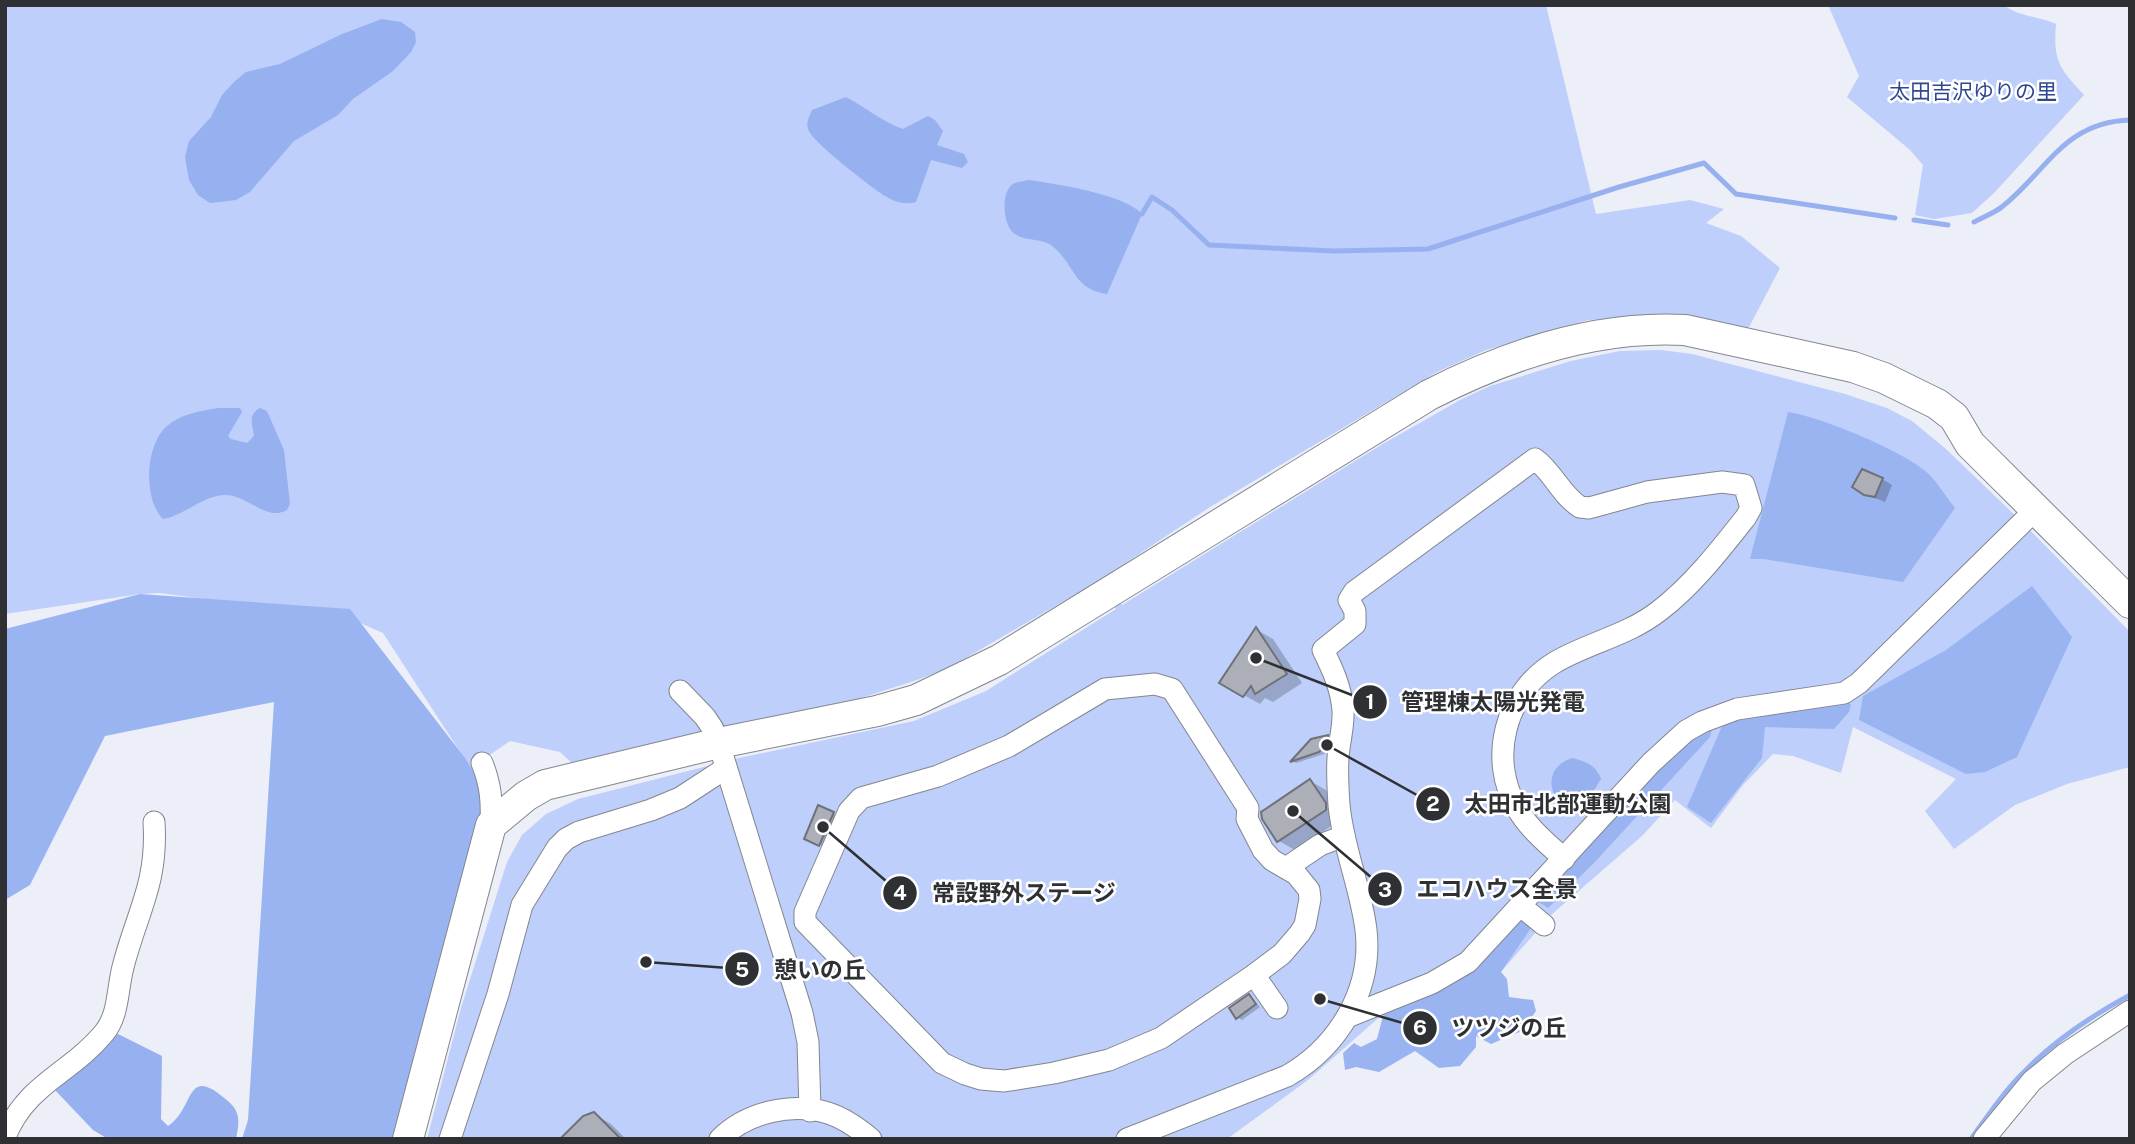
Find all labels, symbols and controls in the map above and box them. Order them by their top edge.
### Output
park label: 太田吉沢ゆりの里 [1889,79,2057,104]
callout: 管理棟太陽光発電 [1352,680,1599,724]
text: 管理棟太陽光発電 [1401,688,1585,715]
text: 1 [1366,689,1375,714]
callout: 太田市北部運動公園 [1415,782,1685,826]
text: 太田市北部運動公園 [1465,790,1672,817]
text: 2 [1426,791,1440,816]
callout: エコハウス全景 [1367,867,1591,911]
callout: 常設野外ステージ [883,871,1130,915]
text: エコハウス全景 [1417,875,1578,902]
text: 3 [1378,877,1392,902]
text: 常設野外ステージ [932,879,1116,906]
text: 4 [893,880,907,905]
callout: 憩いの丘 [725,947,880,991]
text: 憩いの丘 [774,956,866,983]
text: 5 [735,957,749,982]
callout: ツツジの丘 [1402,1006,1580,1050]
text: ツツジの丘 [1452,1014,1567,1041]
text: 6 [1413,1015,1427,1040]

